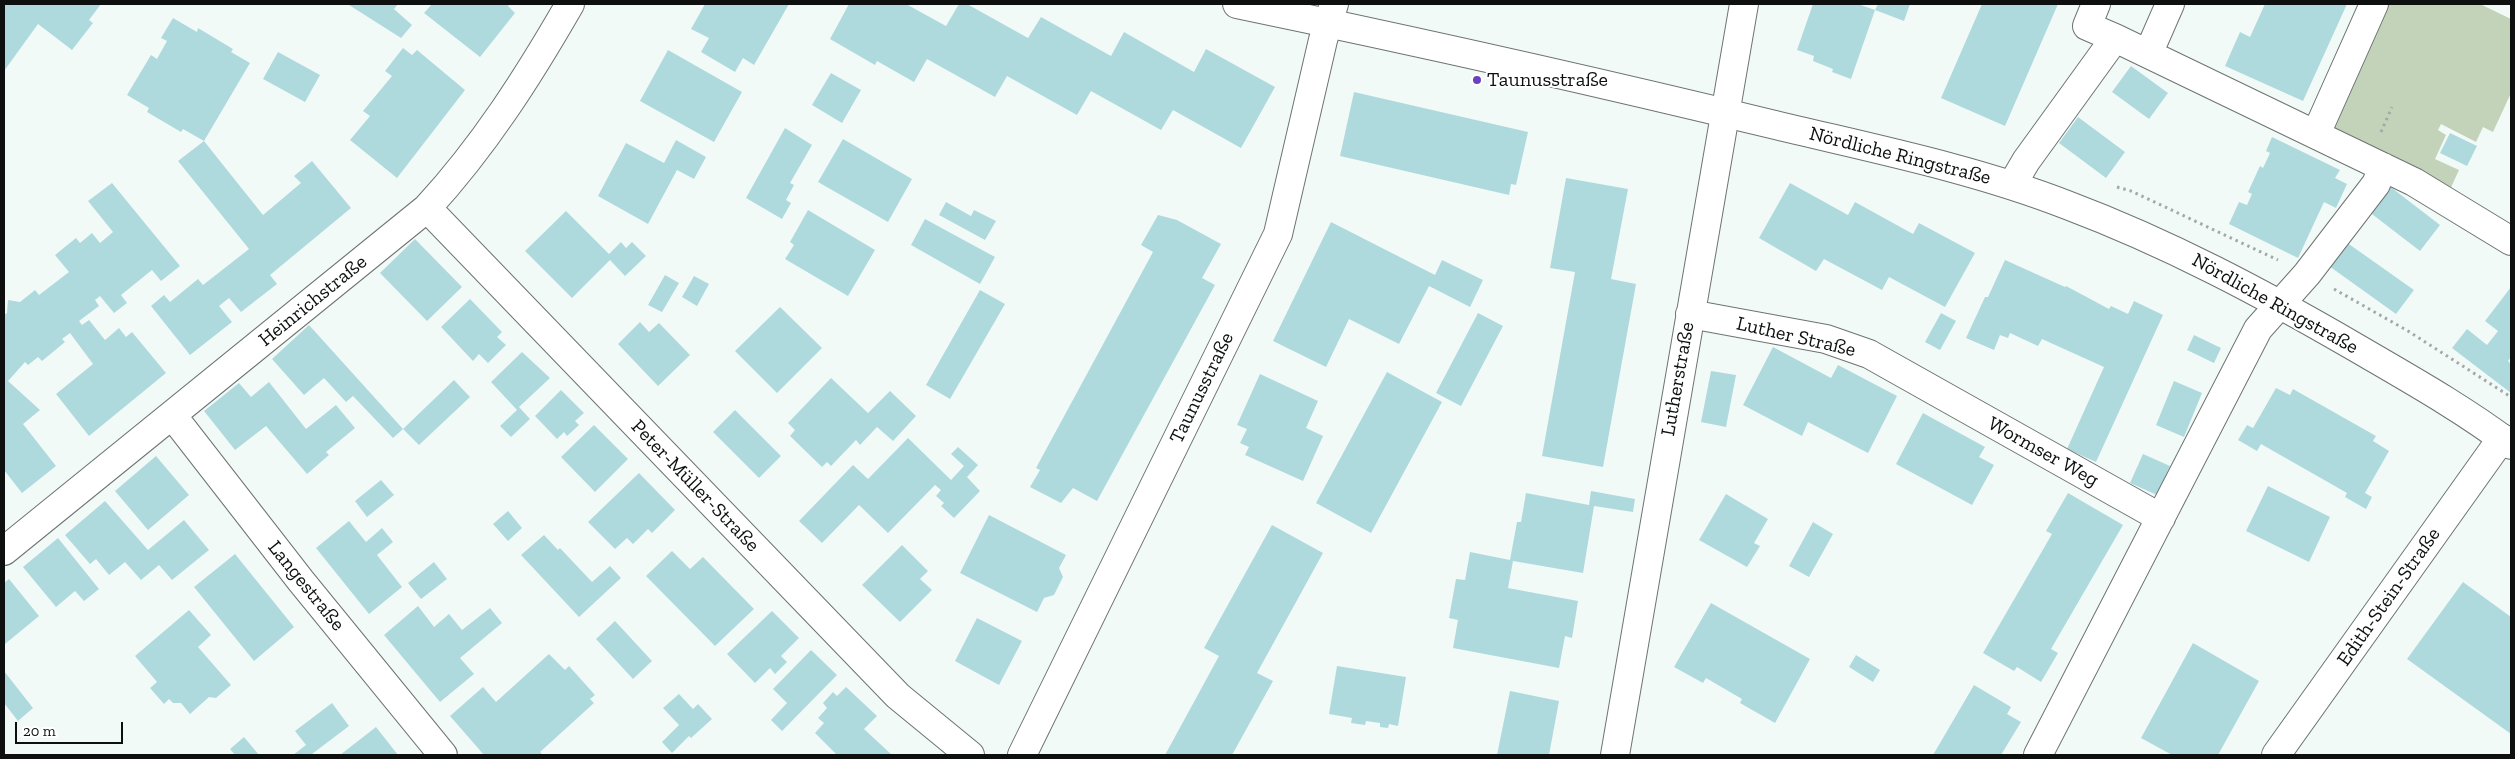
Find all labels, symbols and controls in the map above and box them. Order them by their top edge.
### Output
place label: Taunusstraße [1487,68,1608,92]
marker: Taunusstraße [1471,74,1483,86]
street label: Nördliche Ringstraße [1807,122,1993,190]
street label: Nördliche Ringstraße [2188,248,2362,360]
street label: Heinrichstraße [254,250,372,352]
street label: Luther Straße [1734,312,1858,362]
street label: Lutherstraße [1656,320,1700,438]
street label: Taunusstraße [1165,328,1239,448]
street label: Wormser Weg [1983,412,2103,492]
street label: Peter-Müller-Straße [626,415,764,557]
street label: Edith-Stein-Straße [2332,523,2446,671]
street label: Langestraße [262,536,350,636]
scale bar [18,712,125,744]
text: 20 m [23,722,56,740]

